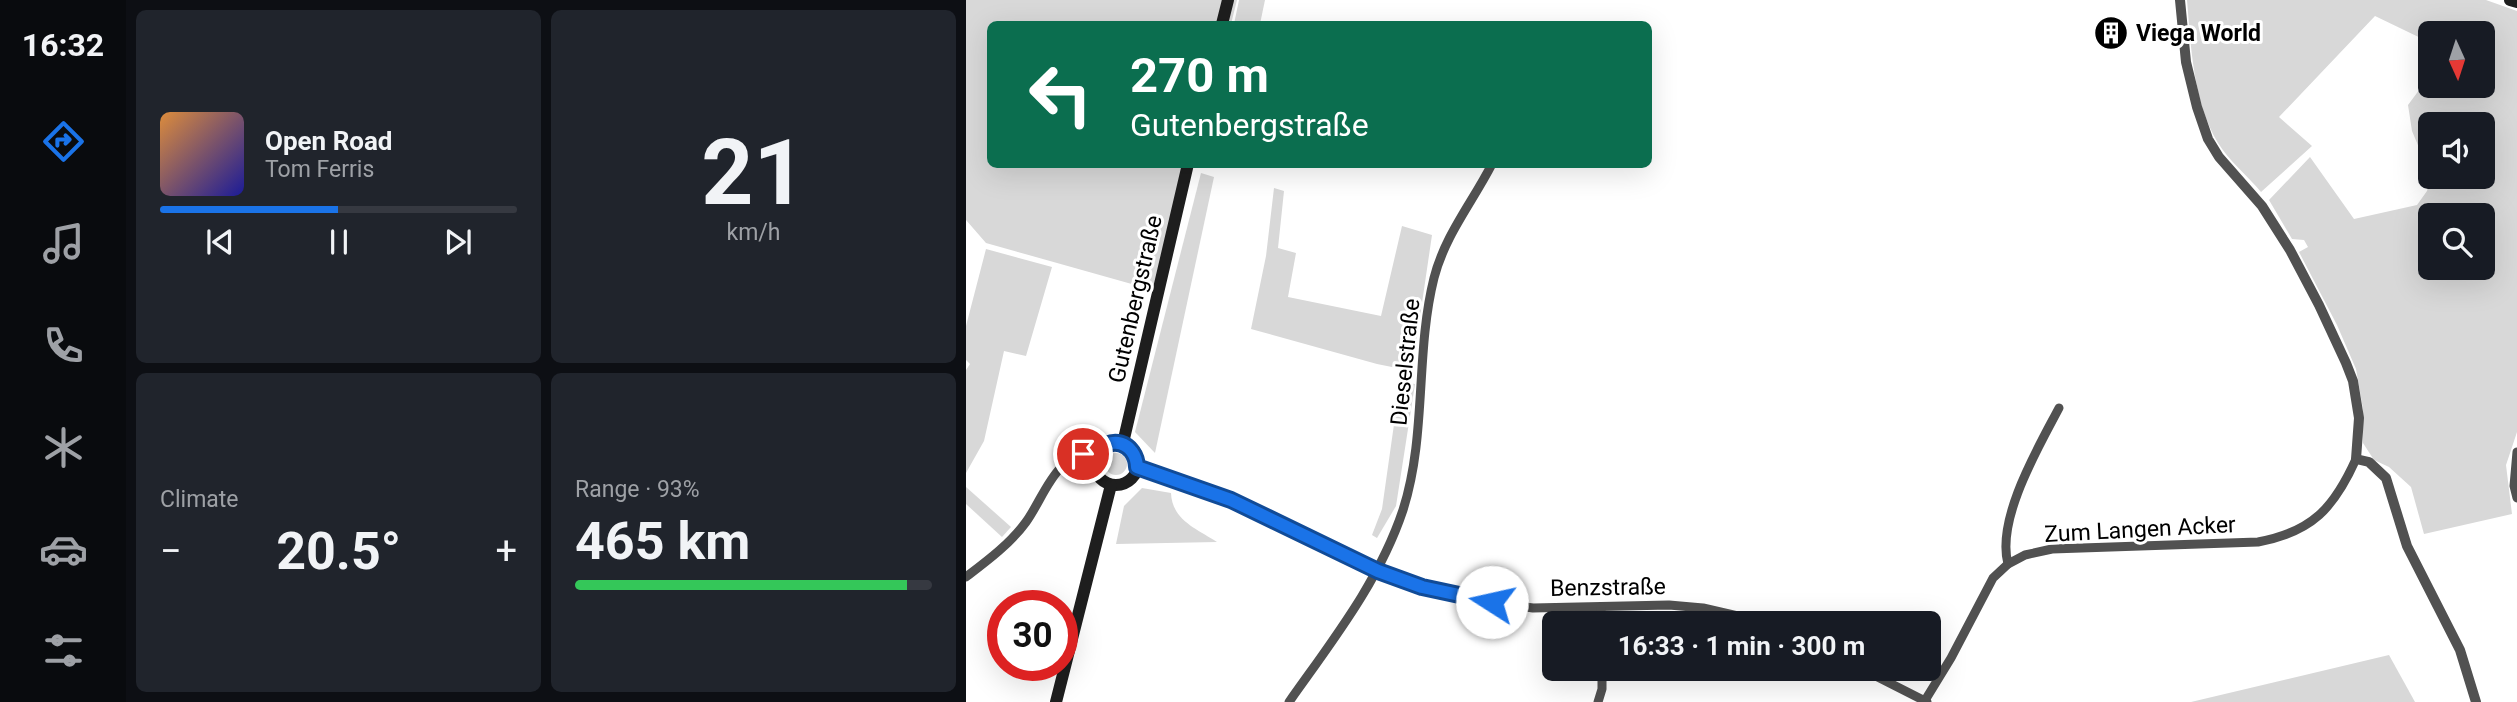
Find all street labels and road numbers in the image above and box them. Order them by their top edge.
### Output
street label: Gutenbergstraße [1103,213,1168,386]
street label: Dieselstraße [1385,297,1426,427]
street label: Zum Langen Acker [2044,511,2237,548]
street label: Benzstraße [1550,573,1666,602]

